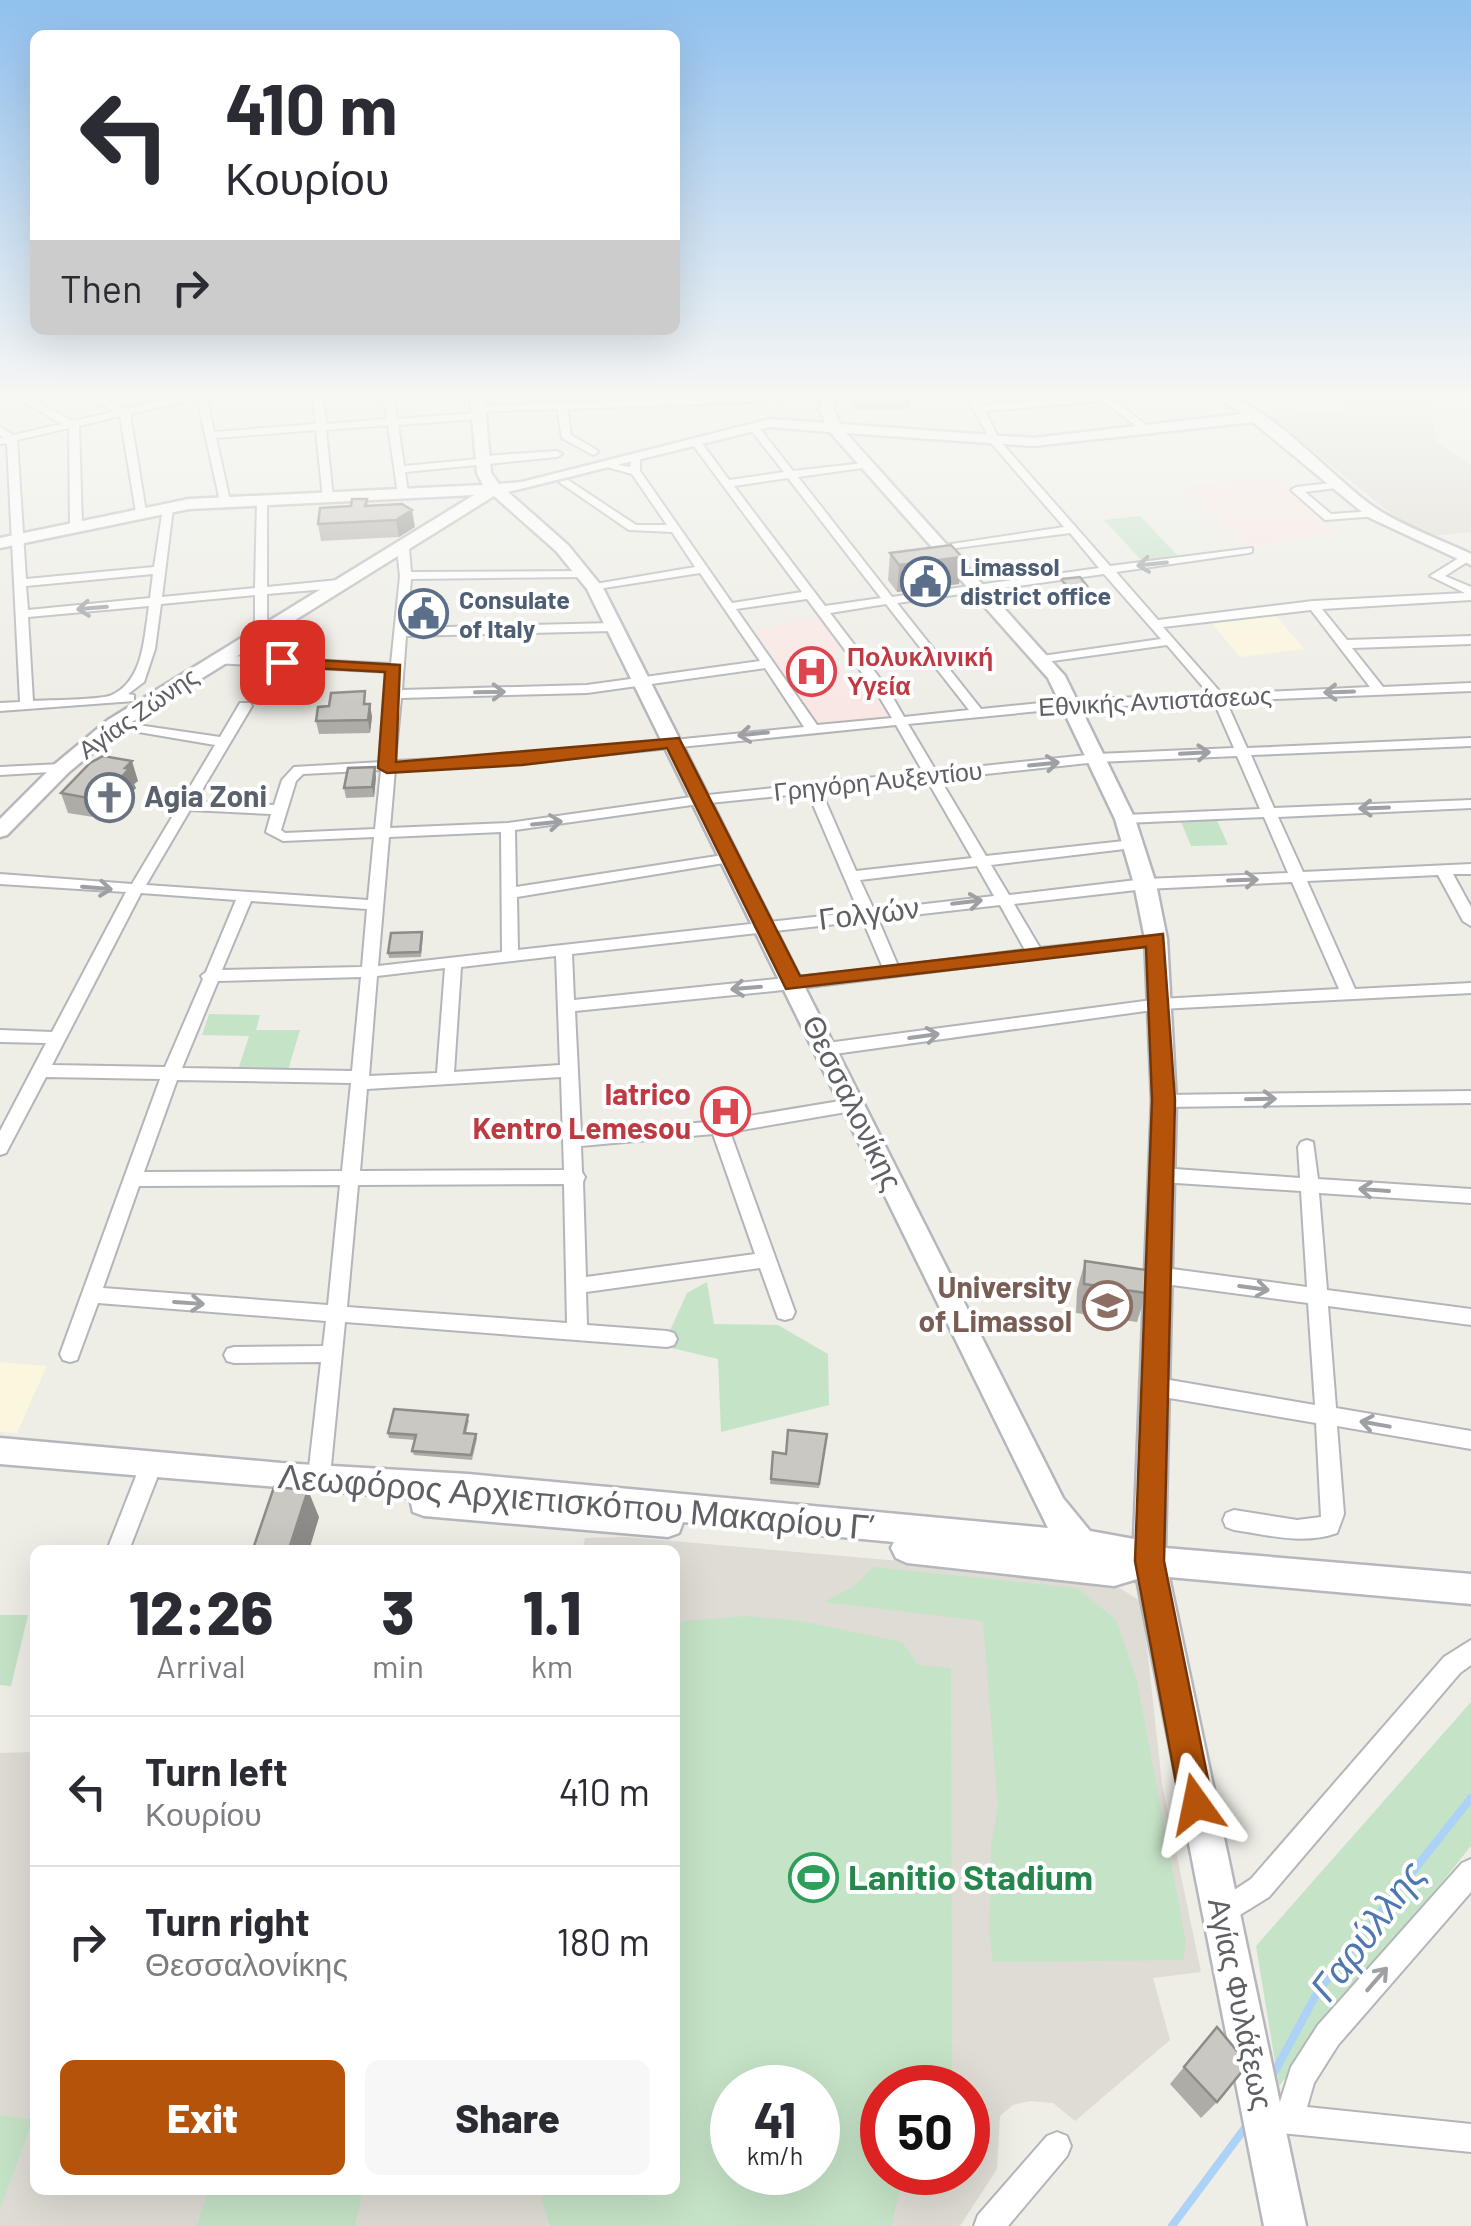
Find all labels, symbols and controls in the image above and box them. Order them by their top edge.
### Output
text: 410 m [225,65,398,149]
icon: left [60,70,190,200]
text: Κουρίου [225,150,389,204]
icon: right [163,260,218,315]
text: Then [60,265,143,311]
place label: Limassol district office [960,551,1111,610]
public building icon: Limassol district office [899,555,951,607]
one-way arrow [1136,555,1169,574]
place label: Consulate of Italy [459,584,570,643]
public building icon: Consulate of Italy [398,588,450,640]
one-way arrow [76,598,108,617]
pin [240,620,325,705]
icon: arrive [255,635,310,690]
place label: Πολυκλινική Υγεία [847,641,993,700]
hospital icon: Πολυκλινική Υγεία [786,645,838,697]
street label: Αγίας Ζώνης [72,660,203,764]
street label: Εθνικής Αντιστάσεως [1037,679,1272,721]
one-way arrow [474,682,506,701]
one-way arrow [1323,683,1355,702]
one-way arrow [737,725,769,744]
one-way arrow [1178,743,1210,762]
street label: Γρηγόρη Αυξεντίου [772,754,984,806]
one-way arrow [1027,754,1059,773]
church icon: Agia Zoni [83,771,135,823]
place label: Agia Zoni [144,777,267,813]
one-way arrow [1358,798,1390,817]
one-way arrow [531,813,563,832]
one-way arrow [1226,870,1258,889]
one-way arrow [80,879,113,898]
street label: Γολγών [816,888,921,936]
one-way arrow [950,892,983,911]
one-way arrow [731,979,763,998]
street label: Θεσσαλονίκης [796,1009,912,1195]
one-way arrow [907,1026,939,1044]
place label: Iatrico Kentro Lemesou [473,1075,691,1145]
hospital icon: Iatrico Kentro Lemesou [700,1086,752,1138]
one-way arrow [1244,1090,1276,1109]
one-way arrow [1358,1180,1390,1199]
place label: University of Limassol [918,1268,1072,1338]
school or university icon: University of Limassol [1081,1279,1133,1331]
one-way arrow [1237,1279,1270,1297]
one-way arrow [172,1294,204,1313]
one-way arrow [1359,1414,1392,1433]
street label: Λεωφόρος Αρχιεπισκόπου Μακαρίου Γ’ [277,1453,876,1547]
text: 12:26 [129,1575,273,1647]
text: 3 [382,1575,414,1647]
text: 1.1 [523,1575,581,1647]
text: Arrival [156,1646,246,1684]
text: min [372,1646,424,1684]
text: km [531,1646,573,1684]
text: Turn left [145,1748,288,1794]
position arrow [1144,1752,1248,1856]
icon: left [60,1764,115,1819]
text: 410 m [559,1768,650,1814]
text: Κουρίου [145,1794,262,1832]
water label: Γαρύλλης [1299,1850,1434,2009]
sports icon: Lanitio Stadium [787,1852,839,1904]
place label: Lanitio Stadium [848,1855,1093,1897]
street label: Αγίας Φυλάξεως [1202,1894,1282,2113]
text: Turn right [145,1898,310,1944]
icon: right [60,1914,115,1969]
text: 180 m [556,1918,650,1964]
text: Θεσσαλονίκης [145,1944,348,1982]
one-way arrow [1366,1967,1389,1992]
button: Exit [60,2060,345,2175]
button: Share [365,2060,650,2175]
speed limit sign: 50 [860,2065,990,2195]
text: 41 [753,2088,797,2148]
text: km/h [747,2140,803,2170]

